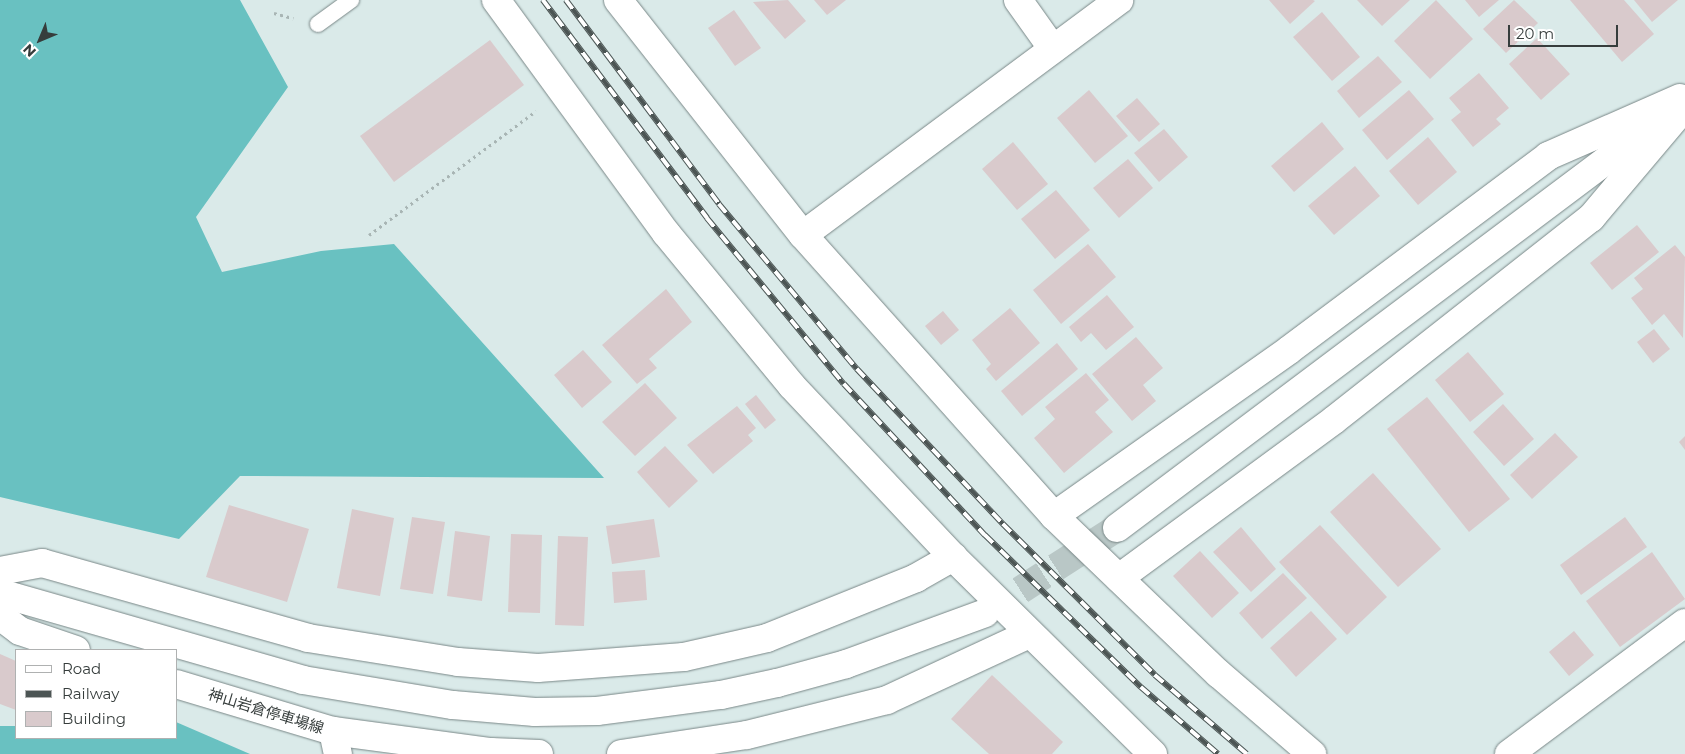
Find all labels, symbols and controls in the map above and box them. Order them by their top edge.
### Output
north arrow [15,15,65,65]
scale bar [1510,15,1620,47]
text: 20 m [1516,24,1554,43]
text: N [19,40,40,61]
legend [15,649,178,739]
text: Road [62,659,101,678]
text: Railway [62,684,119,703]
street label: 神山岩倉停車場線 [206,685,326,737]
text: Building [62,709,126,728]

